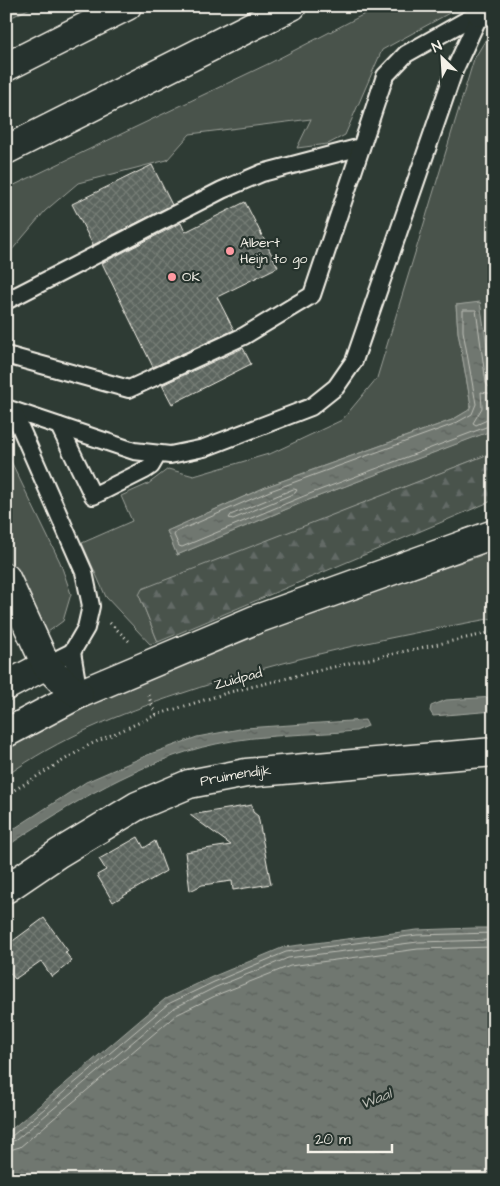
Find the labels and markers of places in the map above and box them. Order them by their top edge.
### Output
place label: Albert Heijn to go [240,233,308,269]
marker: Albert Heijn to go [224,245,236,257]
place label: OK [182,267,200,287]
marker: OK [166,271,178,283]

